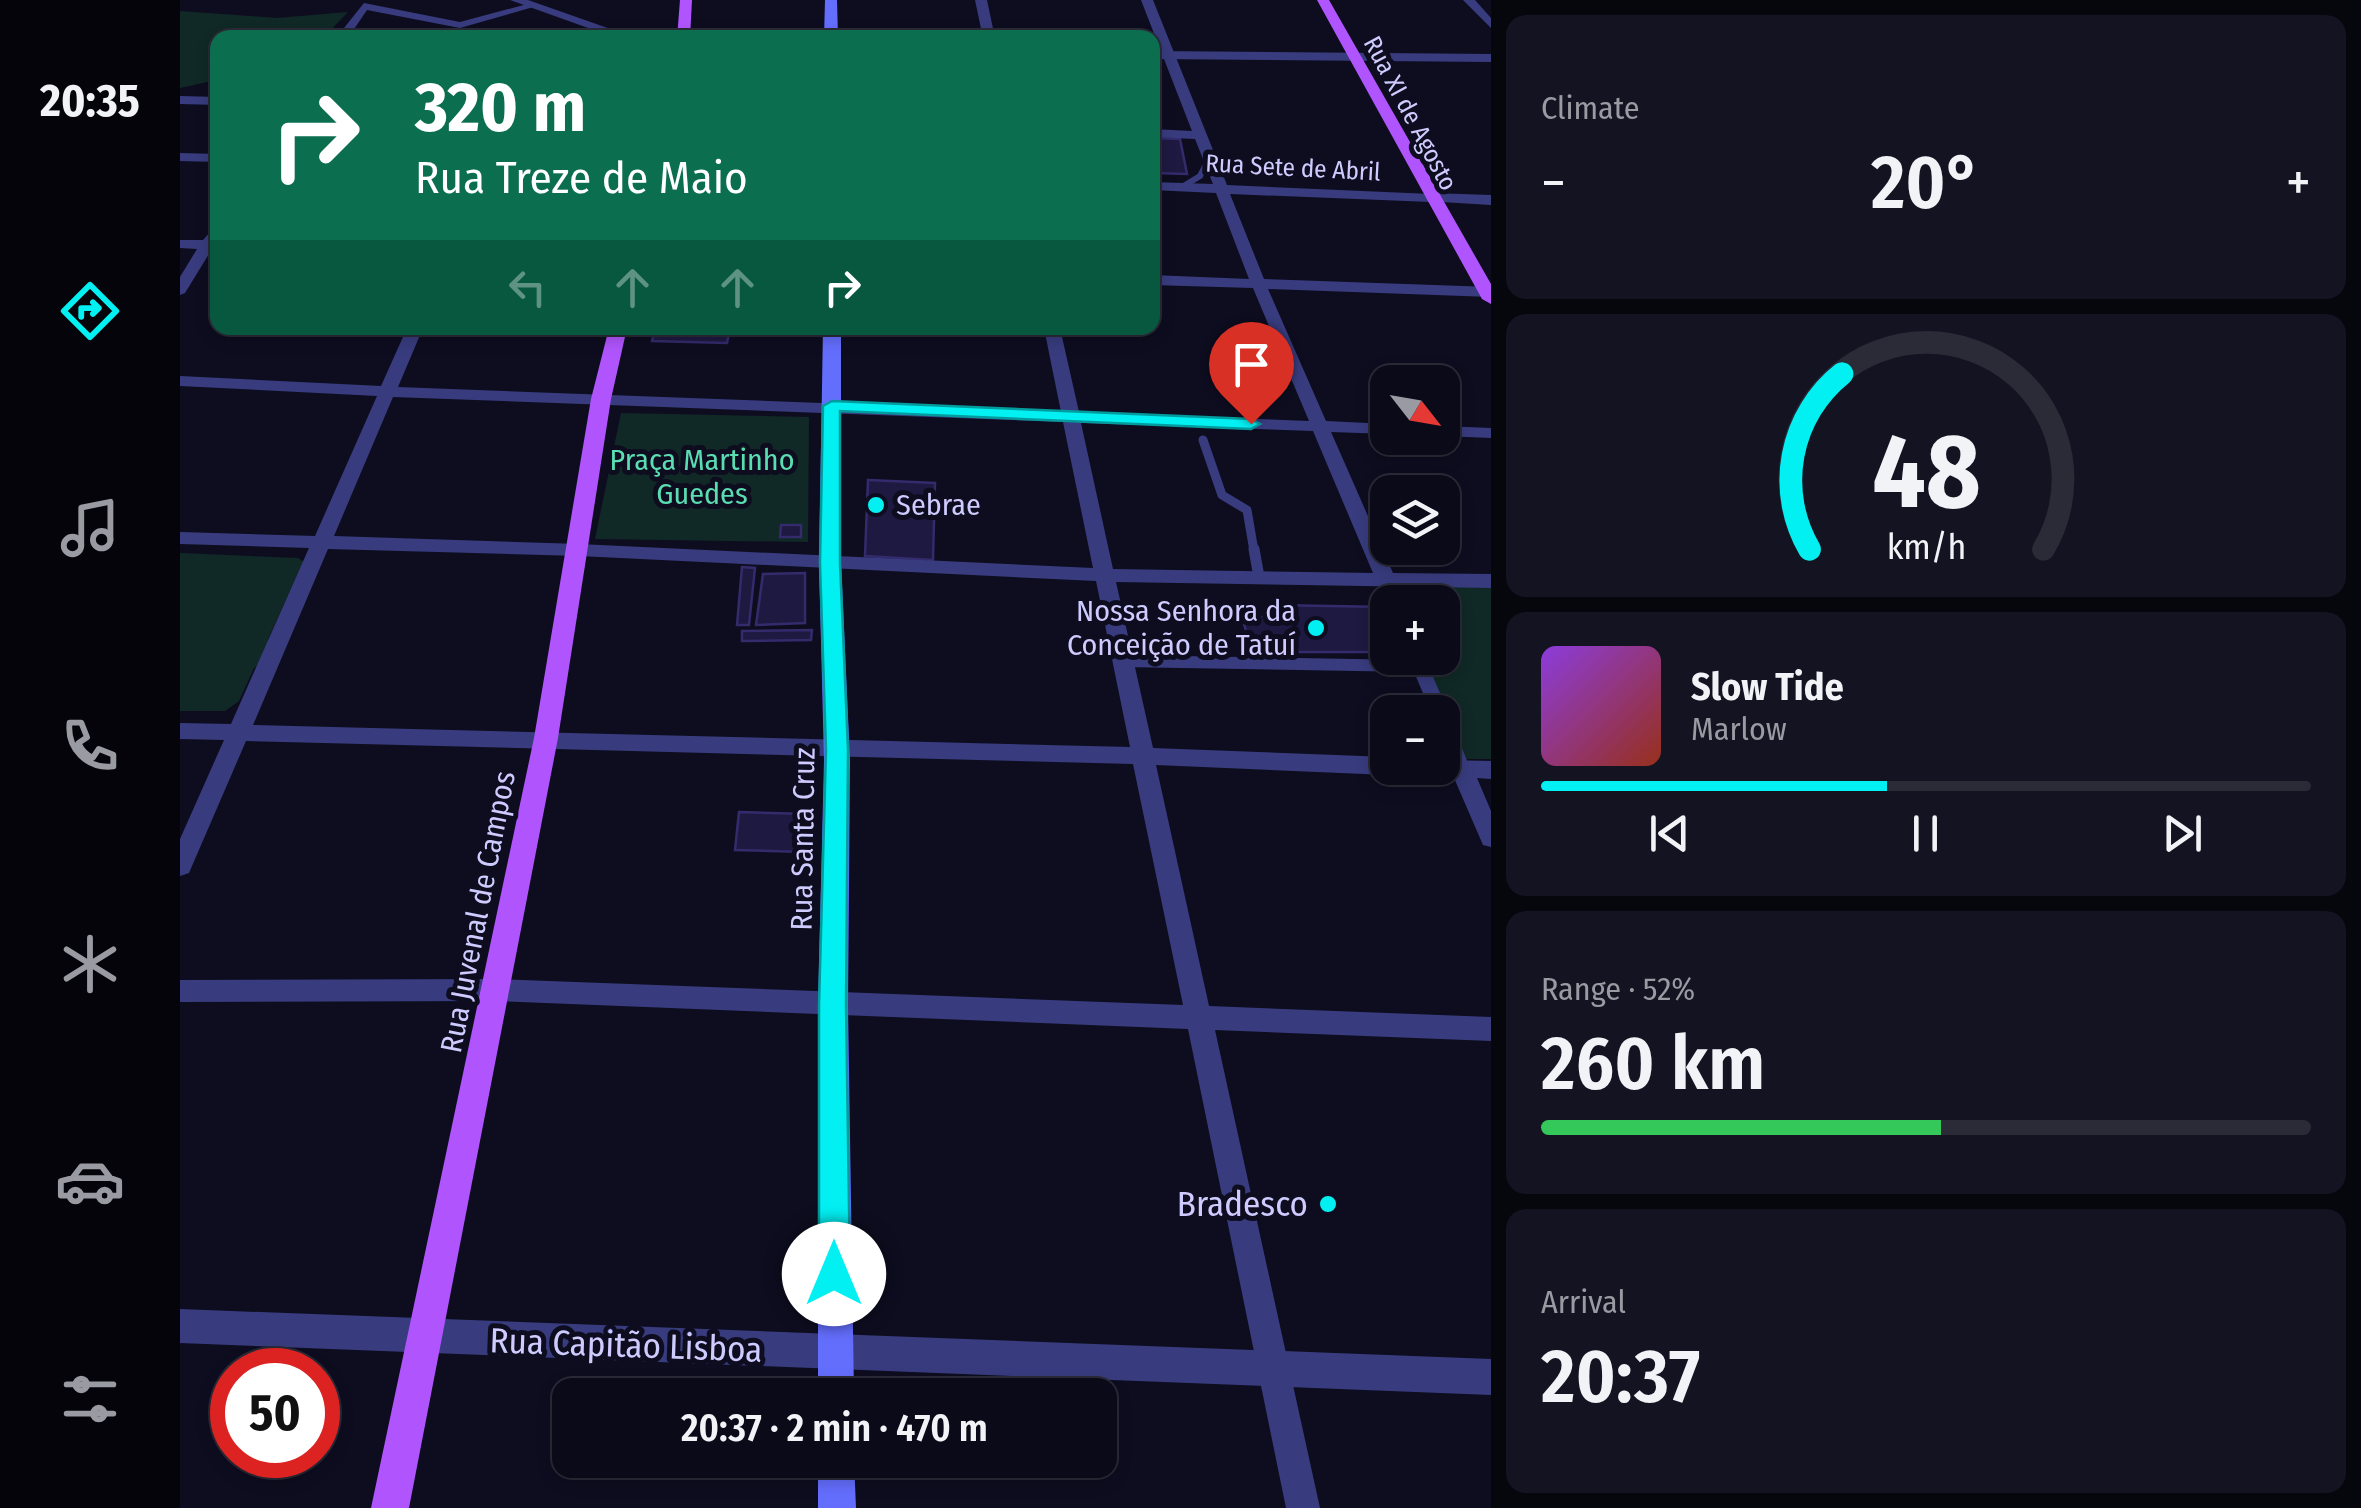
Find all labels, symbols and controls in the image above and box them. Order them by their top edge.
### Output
street label: Rua XI de Agosto [1357,31,1463,196]
text: 320 m [415,66,586,150]
icon: right [250,70,380,200]
text: 20:35 [40,74,140,128]
text: Climate [1541,89,1640,127]
text: 20° [1871,138,1981,228]
street label: Rua Sete de Abril [1205,148,1382,188]
text: − [1541,150,1566,216]
text: + [2286,150,2311,216]
text: Rua Treze de Maio [415,151,748,205]
icon: left [500,260,555,315]
icon: ahead [605,260,660,315]
icon: ahead [710,260,765,315]
icon: right [815,260,870,315]
icon: directions [55,276,125,346]
pin [1209,322,1294,425]
icon: arrive [1224,337,1279,392]
north arrow [1370,365,1460,455]
map controls [1370,365,1460,785]
text: 48 [1872,410,1980,535]
park label: Praça Martinho Guedes [610,442,794,512]
button: layers [1370,475,1460,565]
place label: Sebrae [896,487,981,523]
icon: music [55,493,125,563]
marker: Sebrae [865,494,887,516]
text: km/h [1886,526,1966,568]
button: + [1370,585,1460,675]
place label: Nossa Senhora da Conceição de Tatuí [1067,593,1296,663]
marker: Nossa Senhora da Conceição de Tatuí [1305,617,1327,639]
text: Slow Tide [1691,664,1844,710]
button: − [1370,695,1460,785]
text: Marlow [1691,710,1787,748]
icon: phone [55,711,125,781]
street label: Rua Santa Cruz [783,747,823,931]
street label: Rua Juvenal de Campos [433,768,523,1056]
icon: previous [1642,806,1697,861]
icon: pause [1898,806,1953,861]
icon: next [2155,806,2210,861]
icon: climate [55,929,125,999]
text: Range · 52% [1541,970,1695,1008]
text: 260 km [1541,1019,1765,1109]
icon: car [55,1146,125,1216]
place label: Bradesco [1177,1183,1308,1225]
marker: Bradesco [1317,1193,1339,1215]
position arrow [782,1222,886,1326]
text: Arrival [1541,1283,1626,1321]
street label: Rua Capitão Lisboa [489,1319,763,1371]
text: 20:37 [1541,1332,1700,1422]
speed limit sign: 50 [210,1348,340,1478]
icon: filters [55,1364,125,1434]
text: 20:37 · 2 min · 470 m [681,1405,988,1451]

